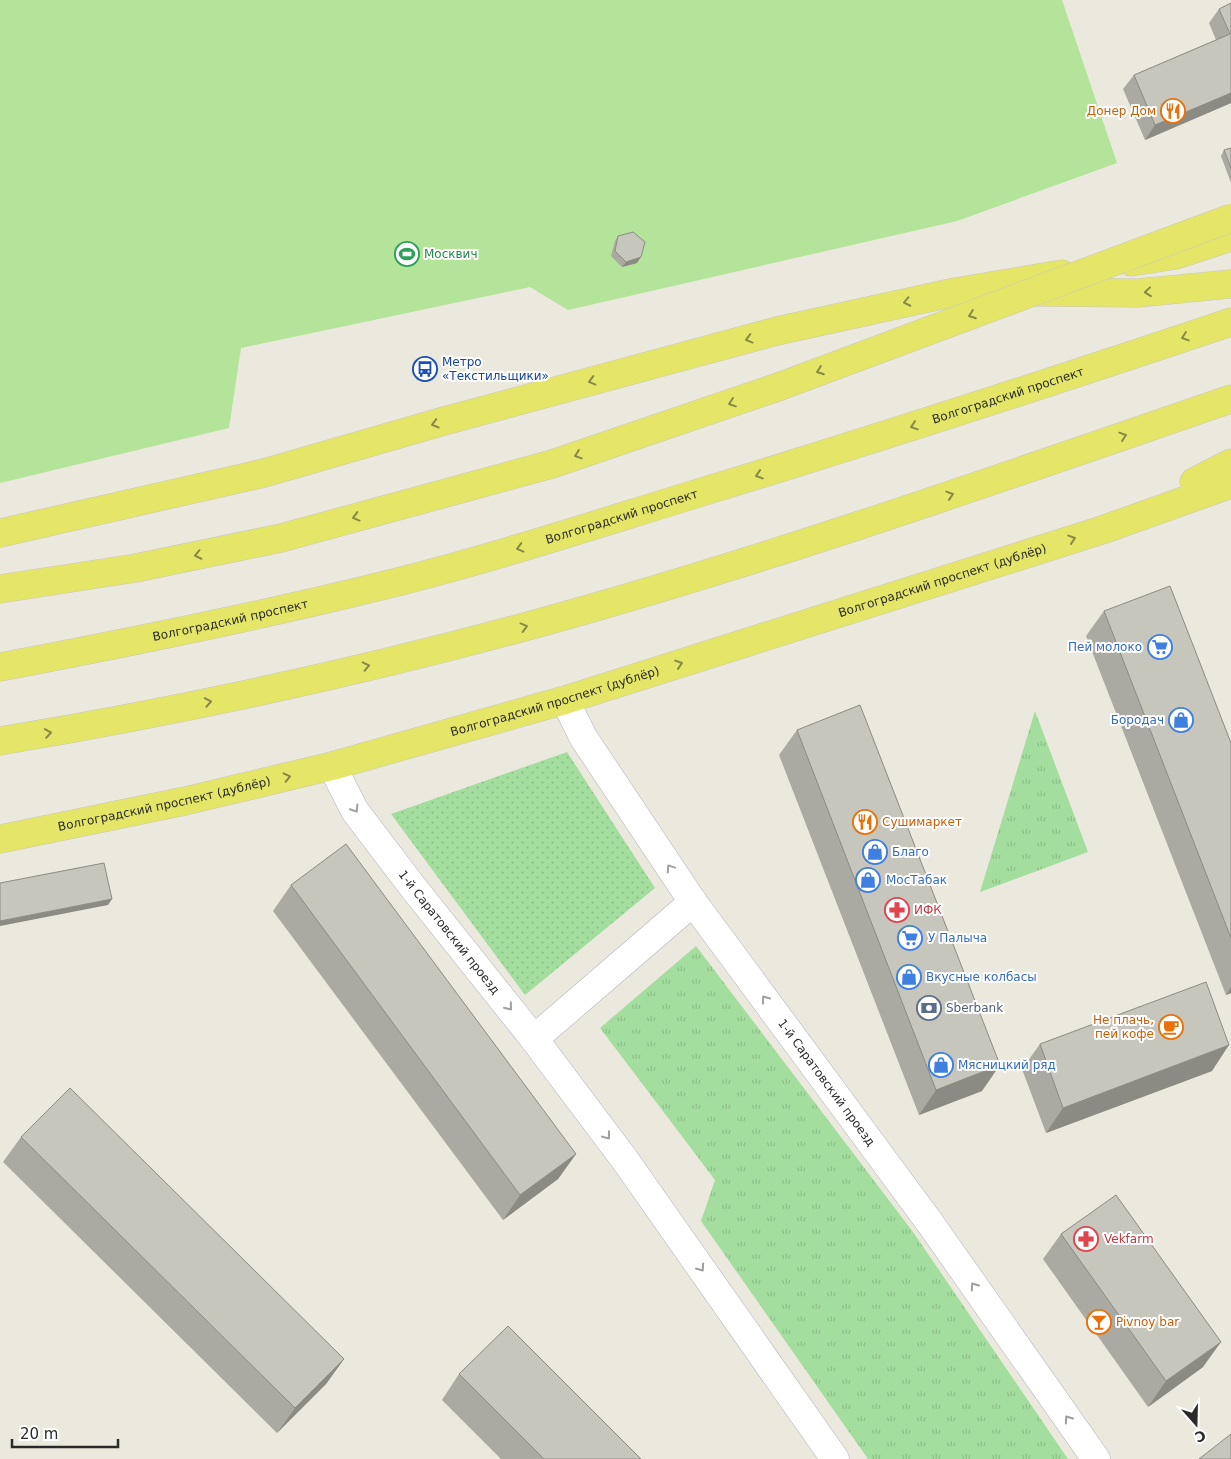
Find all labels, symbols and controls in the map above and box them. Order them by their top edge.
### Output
restaurant icon: Донер Дом [1160,98,1186,124]
place label: Донер Дом [1087,104,1156,118]
sports icon: Москвич [394,241,420,267]
place label: Москвич [424,247,478,261]
one-way arrow [1143,286,1151,297]
one-way arrow [903,297,912,307]
one-way arrow [968,309,977,319]
one-way arrow [1181,332,1190,342]
one-way arrow [745,333,753,343]
place label: Метро «Текстильщики» [442,355,549,383]
bus stop icon: Метро «Текстильщики» [412,356,438,382]
street label: Волгоградский проспект [930,364,1086,427]
one-way arrow [816,365,825,376]
one-way arrow [588,376,597,386]
one-way arrow [728,397,737,407]
one-way arrow [431,418,440,429]
one-way arrow [910,420,918,430]
one-way arrow [1118,432,1127,442]
one-way arrow [575,449,583,459]
one-way arrow [755,469,764,479]
street label: Волгоградский проспект [544,487,700,547]
one-way arrow [945,491,953,501]
one-way arrow [353,512,361,522]
one-way arrow [1068,535,1076,545]
street label: Волгоградский проспект (дублёр) [837,541,1048,620]
one-way arrow [516,542,524,552]
one-way arrow [194,549,203,560]
street label: Волгоградский проспект [151,597,309,644]
one-way arrow [519,622,528,633]
supermarket icon: Пей молоко [1147,634,1173,660]
place label: Пей молоко [1068,640,1142,654]
one-way arrow [674,660,682,670]
one-way arrow [362,661,371,672]
street label: Волгоградский проспект (дублёр) [449,664,661,739]
one-way arrow [203,697,212,707]
shop icon: Бородач [1168,707,1194,733]
place label: Бородач [1111,713,1164,727]
one-way arrow [44,728,52,738]
one-way arrow [283,772,292,783]
street label: Волгоградский проспект (дублёр) [57,774,272,834]
one-way arrow [349,804,359,813]
restaurant icon: Сушимаркет [852,809,878,835]
place label: Сушимаркет [882,815,962,829]
shop icon: Благо [862,839,888,865]
place label: Благо [892,845,929,859]
one-way arrow [667,864,676,873]
shop icon: МосТабак [855,867,881,893]
street label: 1-й Саратовский проезд [396,868,502,997]
place label: МосТабак [886,873,947,887]
pharmacy icon: ИФК [884,897,910,923]
place label: ИФК [914,903,942,917]
supermarket icon: У Палыча [897,925,923,951]
place label: У Палыча [928,931,987,945]
shop icon: Вкусные колбасы [896,964,922,990]
place label: Вкусные колбасы [926,970,1037,984]
bank icon: Sberbank [916,995,942,1021]
one-way arrow [762,996,771,1005]
one-way arrow [503,1001,512,1010]
place label: Sberbank [946,1001,1003,1015]
place label: Не плачь, пей кофе [1093,1013,1154,1041]
cafe icon: Не плачь, пей кофе [1158,1014,1184,1040]
street label: 1-й Саратовский проезд [775,1017,878,1149]
shop icon: Мясницкий ряд [928,1052,954,1078]
place label: Мясницкий ряд [958,1058,1056,1072]
one-way arrow [601,1130,610,1140]
pharmacy icon: Vekfarm [1073,1226,1099,1252]
place label: Vekfarm [1104,1232,1154,1246]
one-way arrow [695,1263,704,1272]
one-way arrow [971,1282,980,1292]
bar icon: Pivnoy bar [1086,1309,1112,1335]
place label: Pivnoy bar [1116,1315,1179,1329]
north arrow [1171,1399,1221,1449]
one-way arrow [1065,1415,1074,1425]
scale bar [12,1416,119,1448]
text: 20 m [20,1425,58,1443]
text: С [1193,1427,1208,1445]

